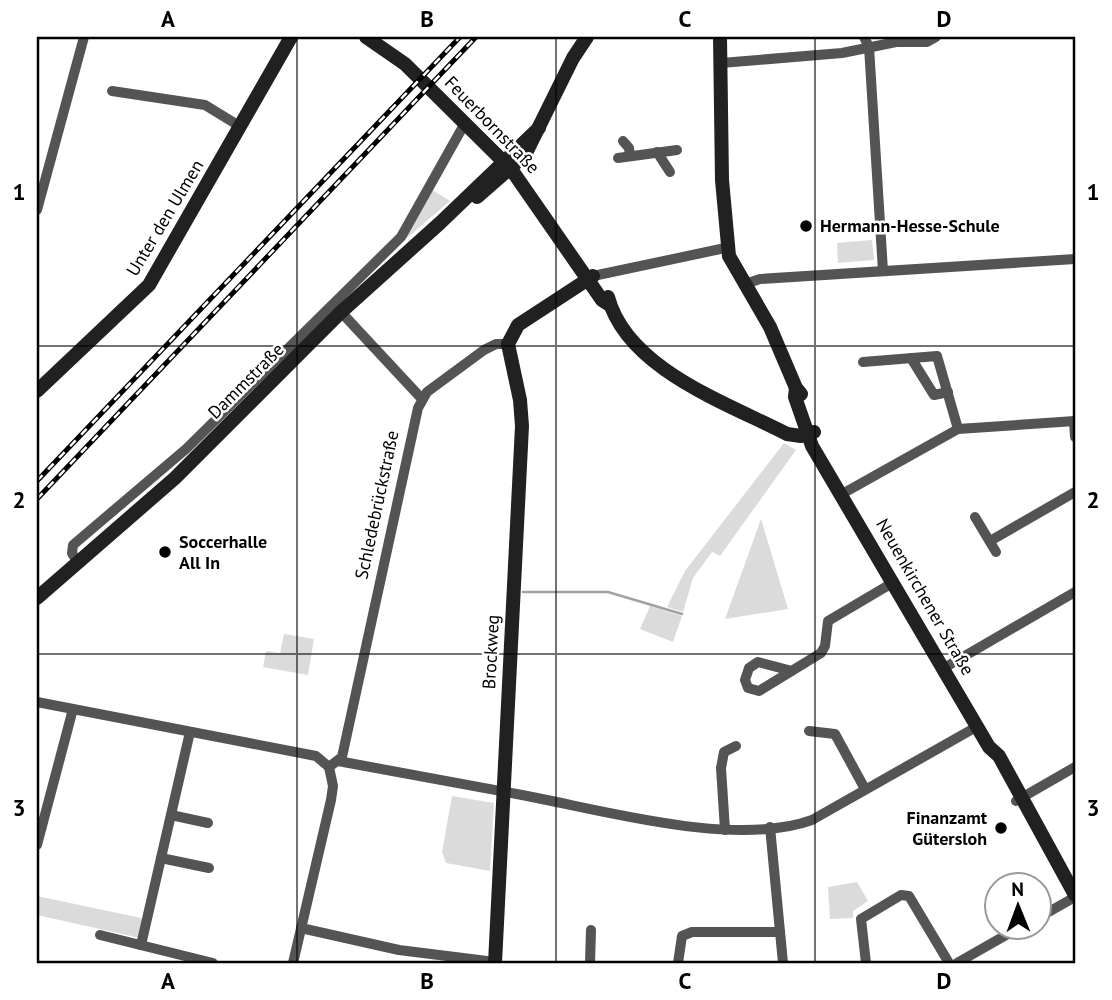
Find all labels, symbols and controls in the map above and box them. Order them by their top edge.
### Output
text: A [161,4,175,33]
text: B [420,4,434,33]
text: C [679,4,692,33]
text: D [937,4,951,33]
street label: Feuerbornstraße [440,71,545,178]
street label: Unter den Ulmen [121,155,208,280]
text: 1 [12,177,26,206]
text: 1 [1086,177,1100,206]
place label: Hermann-Hesse-Schule [820,214,1000,237]
marker: Hermann-Hesse-Schule [798,218,814,234]
street label: Dammstraße [203,338,289,424]
street label: Schledebrückstraße [350,428,404,581]
text: 2 [12,485,26,514]
text: 2 [1086,485,1100,514]
street label: Neuenkirchener Straße [871,514,980,679]
place label: Soccerhalle All In [179,530,267,574]
marker: Soccerhalle All In [157,544,173,560]
street label: Brockweg [477,614,504,690]
text: 3 [12,793,26,822]
text: 3 [1086,793,1100,822]
place label: Finanzamt Gütersloh [907,806,988,850]
marker: Finanzamt Gütersloh [993,820,1009,836]
north arrow [982,870,1052,940]
text: N [1011,877,1024,901]
text: A [161,966,175,995]
text: B [420,966,434,995]
text: C [679,966,692,995]
text: D [937,966,951,995]

